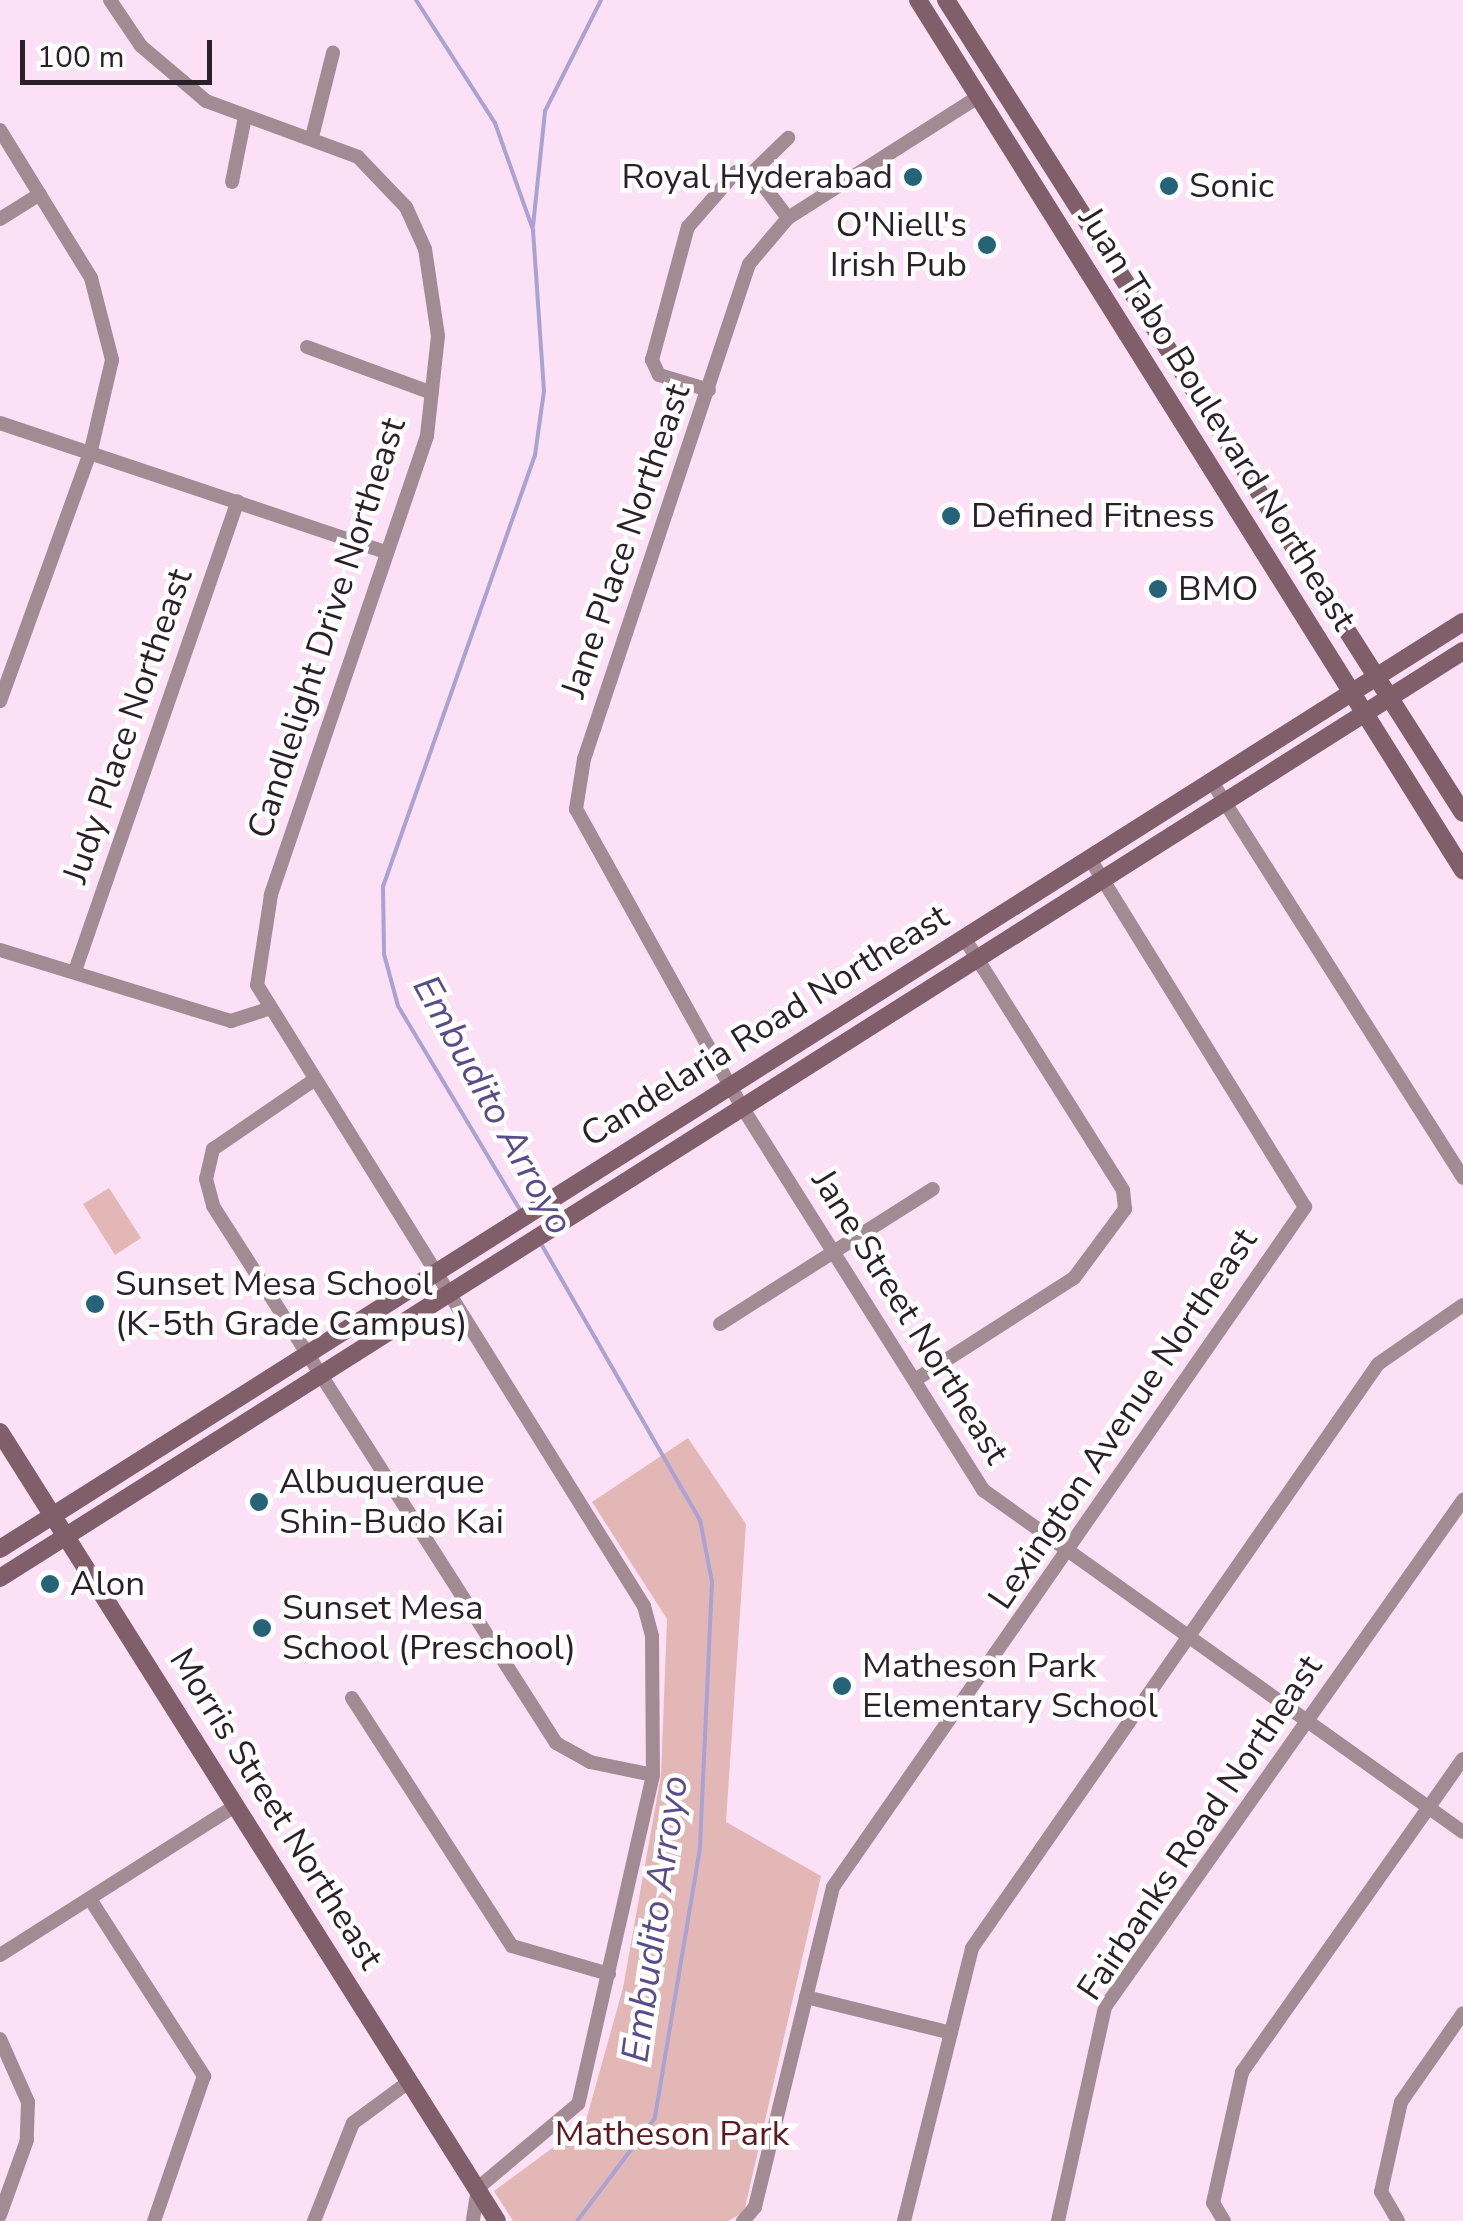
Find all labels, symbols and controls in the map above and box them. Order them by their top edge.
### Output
scale bar [25,20,218,82]
text: 100 m [37,37,124,78]
place label: Royal Hyderabad [622,156,893,198]
place label: Sonic [1189,165,1274,207]
marker: Royal Hyderabad [902,166,924,188]
marker: Sonic [1158,175,1180,197]
street label: Juan Tabo Boulevard Northeast [1069,200,1365,638]
place label: O'Niell's Irish Pub [830,204,967,286]
marker: O'Niell's Irish Pub [976,234,998,256]
street label: Jane Place Northeast [553,379,699,703]
street label: Candlelight Drive Northeast [239,412,415,844]
place label: Defined Fitness [971,495,1215,537]
marker: Defined Fitness [940,505,962,527]
street label: Judy Place Northeast [54,563,202,889]
place label: BMO [1178,568,1258,610]
marker: BMO [1147,578,1169,600]
street label: Candelaria Road Northeast [574,896,956,1156]
water label: Embudito Arroyo [403,968,583,1242]
street label: Jane Street Northeast [802,1162,1018,1472]
street label: Lexington Avenue Northeast [980,1221,1266,1617]
place label: Sunset Mesa School (K-5th Grade Campus) [115,1263,468,1345]
marker: Sunset Mesa School (K-5th Grade Campus) [84,1293,106,1315]
place label: Albuquerque Shin-Budo Kai [279,1461,504,1543]
marker: Albuquerque Shin-Budo Kai [248,1491,270,1513]
place label: Alon [70,1563,145,1605]
marker: Alon [39,1573,61,1595]
place label: Sunset Mesa School (Preschool) [282,1587,576,1669]
marker: Sunset Mesa School (Preschool) [251,1617,273,1639]
street label: Morris Street Northeast [160,1641,392,1977]
place label: Matheson Park Elementary School [862,1645,1158,1727]
street label: Fairbanks Road Northeast [1069,1648,1331,2008]
marker: Matheson Park Elementary School [831,1675,853,1697]
water label: Embudito Arroyo [612,1773,698,2065]
park label: Matheson Park [555,2113,789,2155]

